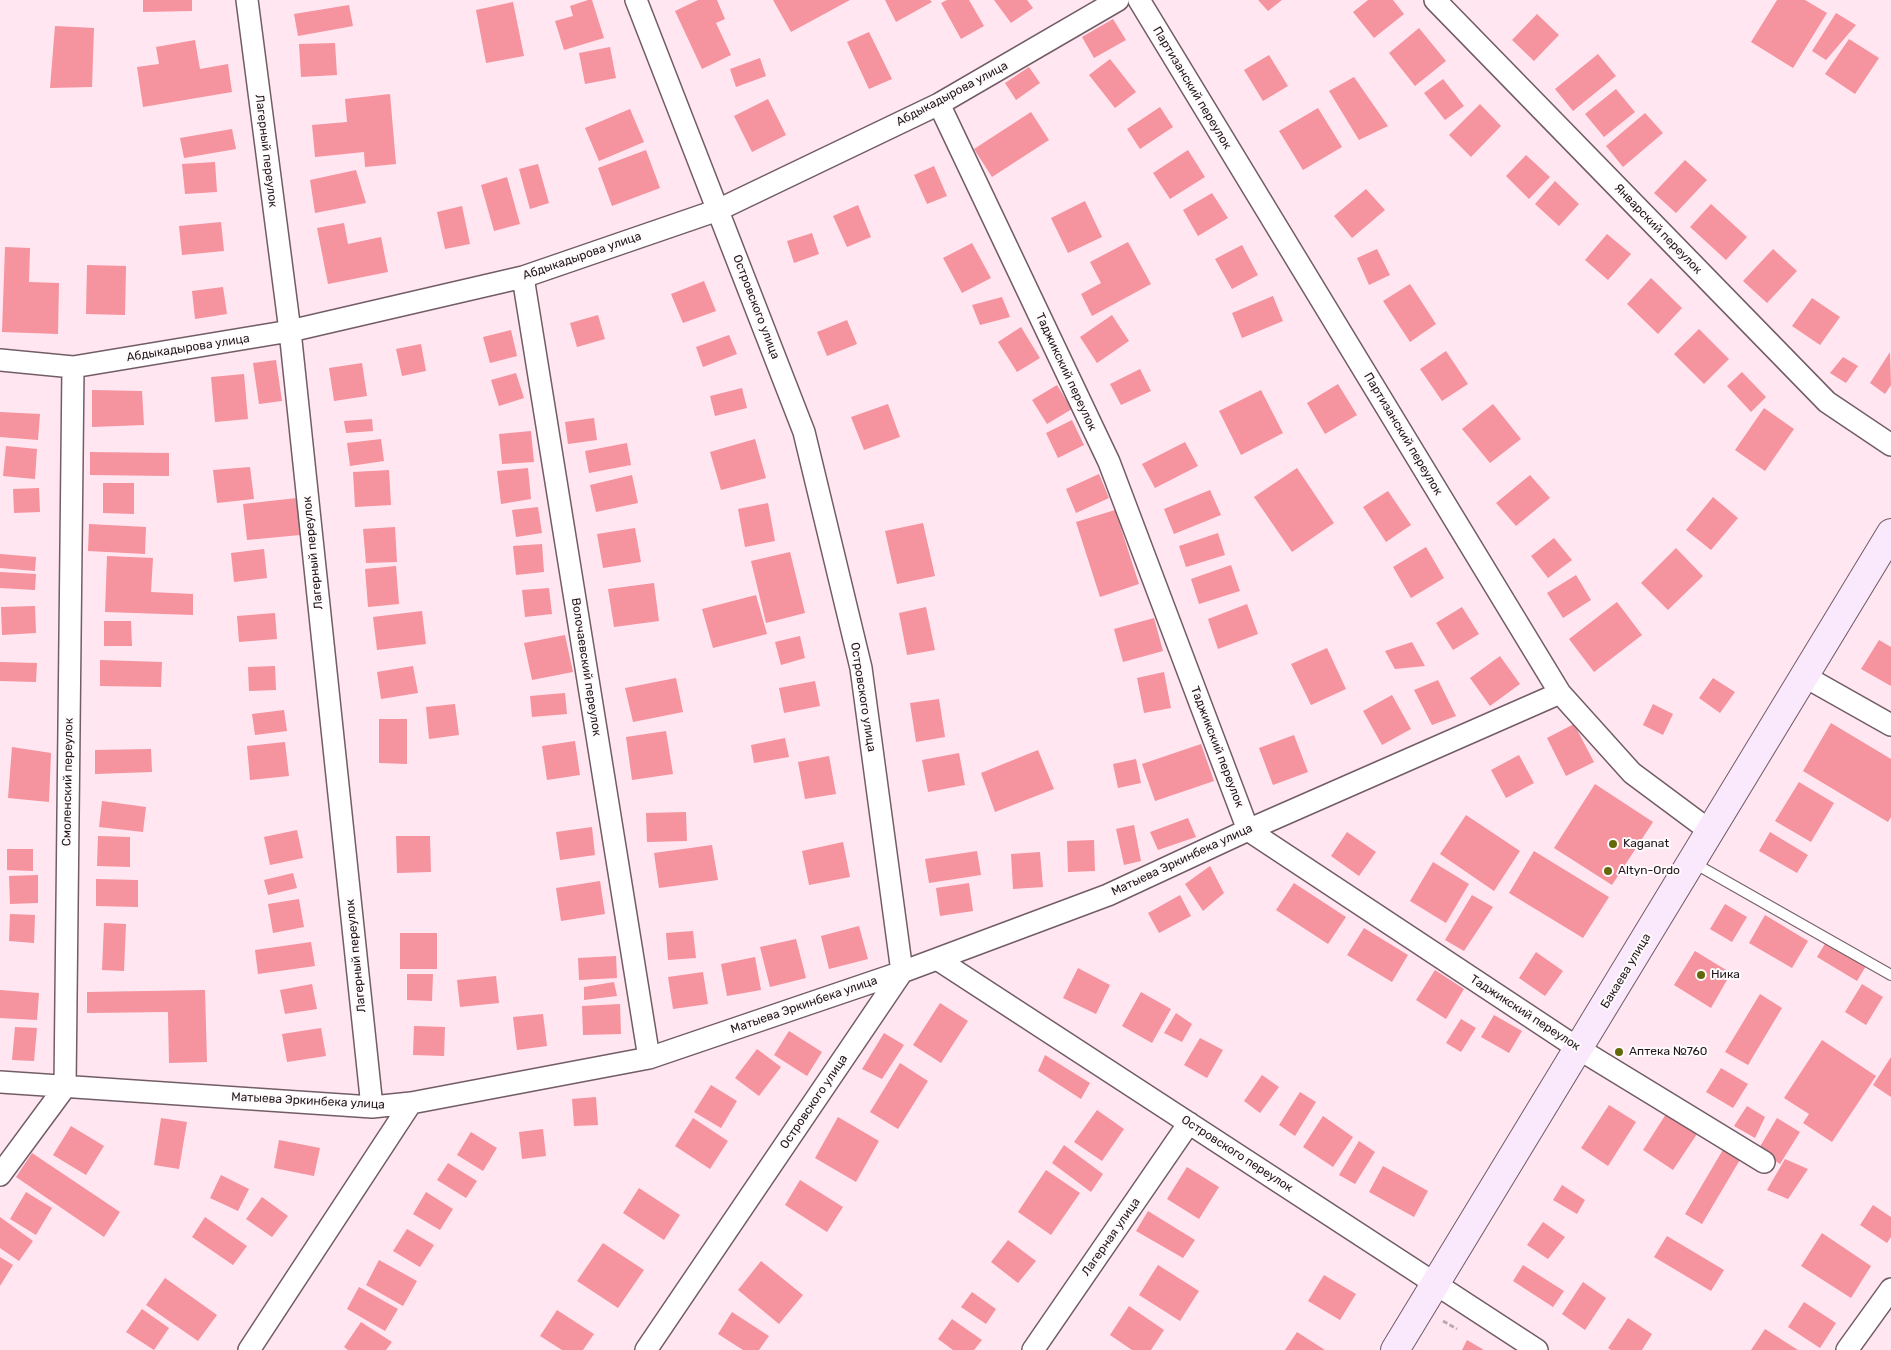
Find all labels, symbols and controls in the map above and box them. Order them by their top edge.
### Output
street label: Партизанский переулок [1150,24,1234,152]
street label: Абдыкадырова улица [894,58,1010,130]
street label: Лагерный переулок [252,94,280,208]
street label: Январский переулок [1611,181,1705,277]
street label: Абдыкадырова улица [521,229,643,283]
street label: Островского улица [729,253,783,361]
street label: Таджикский переулок [1032,311,1100,433]
street label: Абдыкадырова улица [125,331,251,365]
street label: Партизанский переулок [1361,370,1445,498]
street label: Лагерный переулок [300,496,326,610]
street label: Волочаевский переулок [568,597,604,737]
street label: Островского улица [847,641,879,753]
street label: Таджикский переулок [1187,685,1247,809]
street label: Смоленский переулок [60,718,76,846]
street label: Матыева Эркинбека улица [1109,821,1255,899]
place label: Kaganat [1623,837,1669,851]
marker: Kaganat [1607,838,1619,850]
place label: Altyn-Ordo [1618,864,1680,878]
marker: Altyn-Ordo [1602,865,1614,877]
street label: Лагерный переулок [343,899,369,1013]
street label: Бакаева улица [1598,931,1654,1011]
place label: Ника [1711,968,1740,982]
marker: Ника [1695,969,1707,981]
street label: Таджикский переулок [1467,972,1583,1054]
street label: Матыева Эркинбека улица [729,973,879,1037]
place label: Аптека №760 [1629,1045,1707,1059]
marker: Аптека №760 [1613,1046,1625,1058]
street label: Островского улица [777,1052,851,1152]
street label: Матыева Эркинбека улица [231,1090,385,1112]
street label: Островского переулок [1179,1113,1295,1195]
street label: Лагерная улица [1079,1195,1143,1279]

